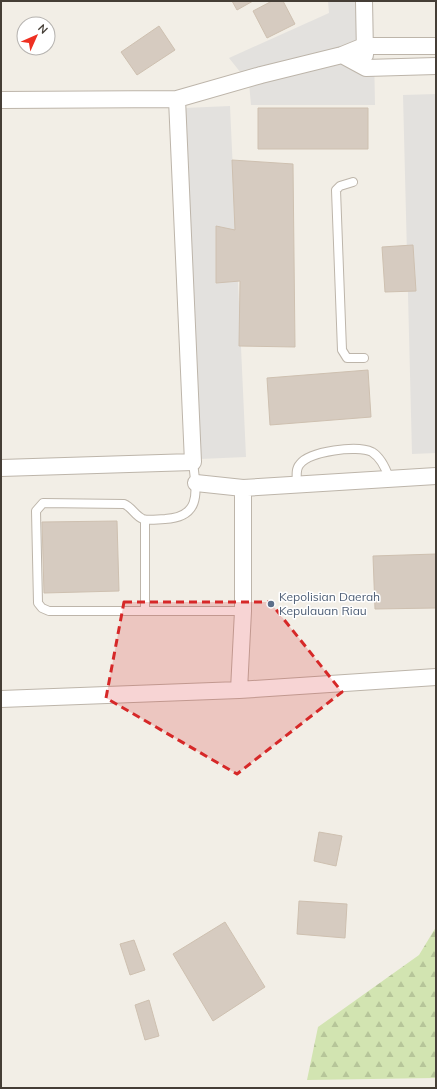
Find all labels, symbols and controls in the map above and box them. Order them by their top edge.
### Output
north arrow [16,16,56,56]
text: N [35,21,51,37]
place label: Kepolisian Daerah Kepulauan Riau [279,589,380,618]
marker: Kepolisian Daerah Kepulauan Riau [266,599,276,609]

